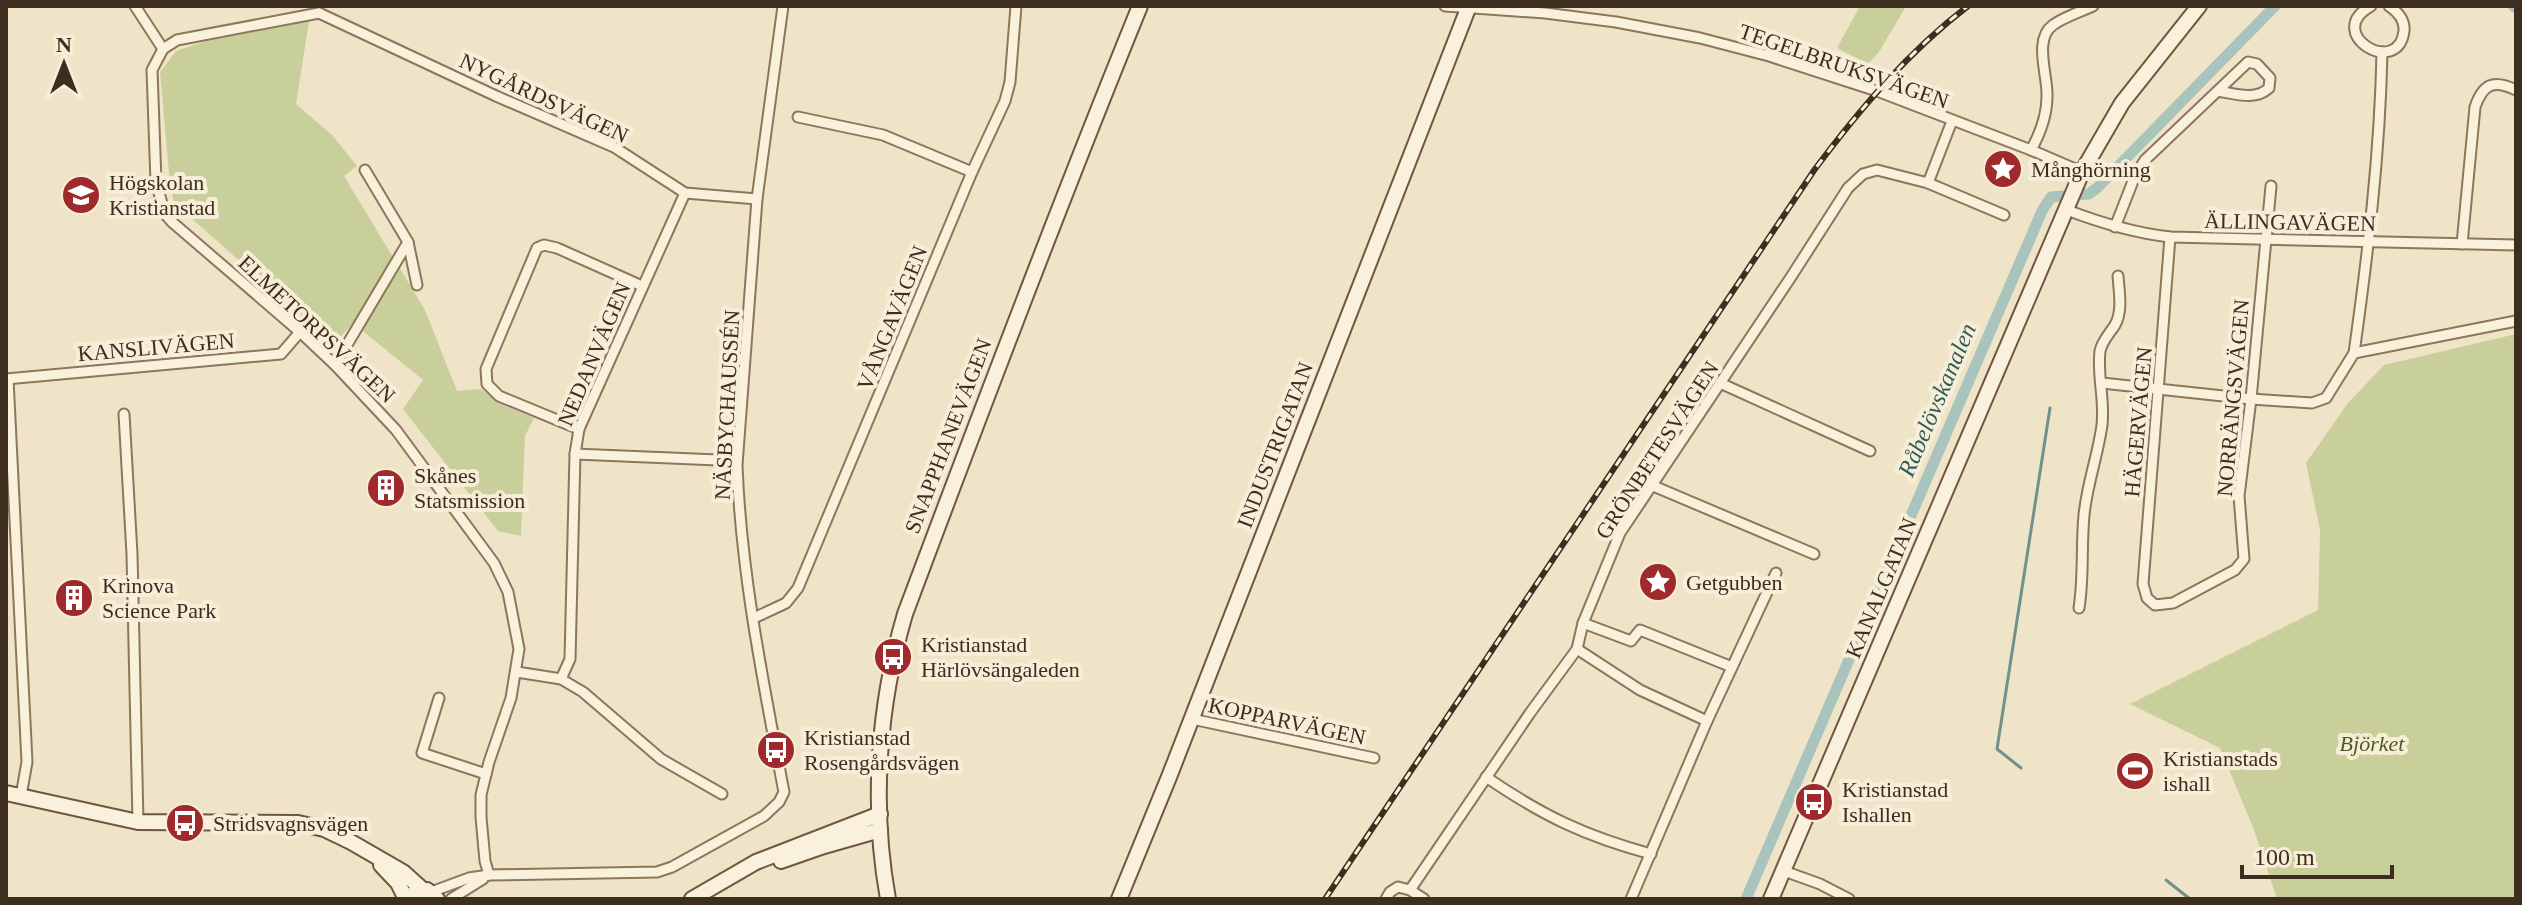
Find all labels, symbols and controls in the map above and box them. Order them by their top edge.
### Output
street label: TEGELBRUKSVÄGEN [1736,18,1952,114]
north arrow [24,24,104,104]
text: N [56,32,72,57]
street label: NYGÅRDSVÄGEN [456,48,632,148]
place icon: Månghörning [1982,148,2024,190]
place label: Månghörning [2031,157,2151,182]
place label: Högskolan Kristianstad [109,170,215,220]
school or university icon: Högskolan Kristianstad [60,174,102,216]
street label: ÄLLINGAVÄGEN [2204,208,2376,236]
street label: VÅNGAVÄGEN [852,242,932,394]
street label: ELMETORPSVÄGEN [234,250,401,408]
street label: NEDANVÄGEN [552,278,636,430]
street label: NORRÄNGSVÄGEN [2212,298,2254,498]
street label: NÄSBYCHAUSSÉN [710,309,744,501]
water label: Råbelövskanalen [1893,319,1981,481]
street label: KANSLIVÄGEN [76,328,236,366]
street label: SNAPPHANEVÄGEN [899,335,997,537]
street label: HÄGERVÄGEN [2119,346,2157,498]
street label: GRÖNBETESVÄGEN [1590,356,1724,543]
street label: INDUSTRIGATAN [1232,359,1318,531]
place label: Skånes Statsmission [414,463,525,513]
building icon: Skånes Statsmission [365,467,407,509]
street label: KANALGATAN [1840,514,1922,662]
place icon: Getgubben [1637,561,1679,603]
place label: Getgubben [1686,570,1783,595]
place label: Krinova Science Park [102,573,216,623]
building icon: Krinova Science Park [53,577,95,619]
place label: Kristianstad Härlövsängaleden [921,632,1080,682]
bus stop icon: Kristianstad Härlövsängaleden [872,636,914,678]
street label: KOPPARVÄGEN [1206,692,1368,750]
place label: Kristianstad Rosengårdsvägen [804,725,959,775]
bus stop icon: Kristianstad Rosengårdsvägen [755,729,797,771]
park label: Björket [2340,731,2405,756]
place label: Kristianstads ishall [2163,746,2278,796]
sports icon: Kristianstads ishall [2114,750,2156,792]
place label: Kristianstad Ishallen [1842,777,1948,827]
bus stop icon: Kristianstad Ishallen [1793,781,1835,823]
bus stop icon: Stridsvagnsvägen [164,802,206,844]
place label: Stridsvagnsvägen [213,811,368,836]
scale bar [2242,829,2392,879]
text: 100 m [2254,844,2315,870]

